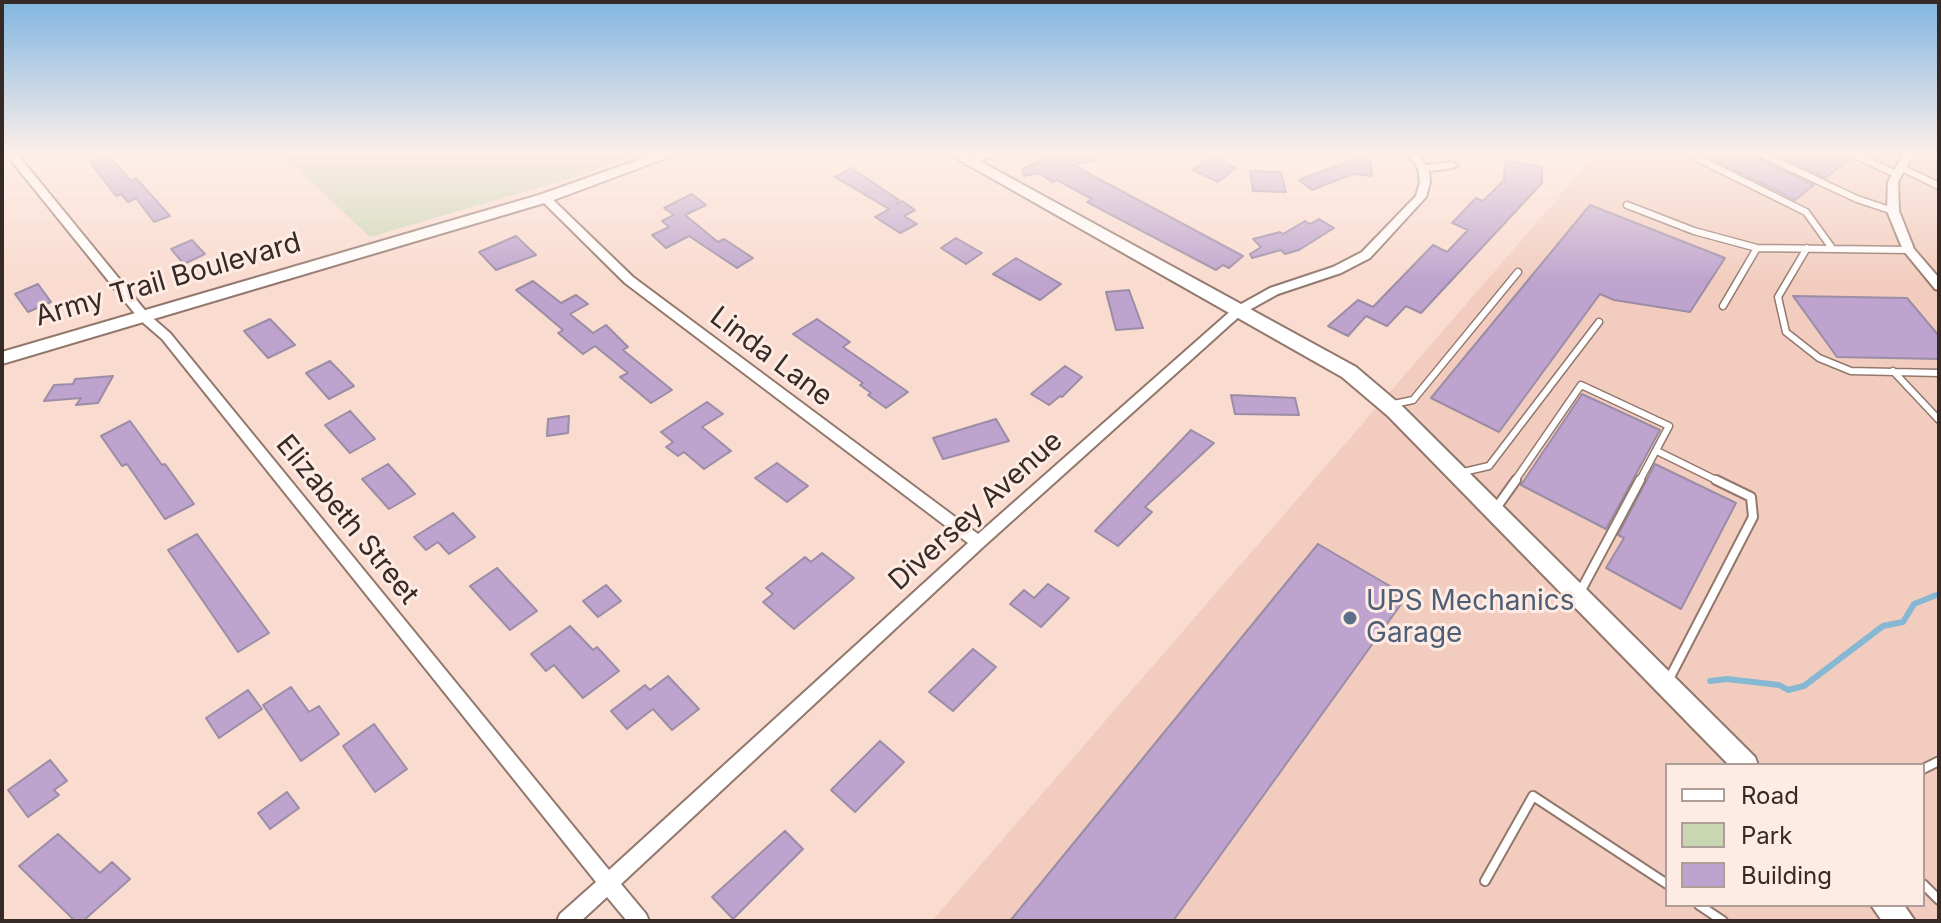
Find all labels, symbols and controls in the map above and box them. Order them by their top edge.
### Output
street label: Army Trail Boulevard [31,226,305,334]
street label: Linda Lane [703,300,839,414]
street label: Diversey Avenue [882,424,1070,598]
street label: Elizabeth Street [269,429,425,611]
place label: UPS Mechanics Garage [1366,585,1575,651]
marker: UPS Mechanics Garage [1341,609,1359,627]
legend [1665,763,1925,907]
text: Road [1741,781,1799,810]
text: Park [1741,821,1792,850]
text: Building [1741,861,1832,890]

